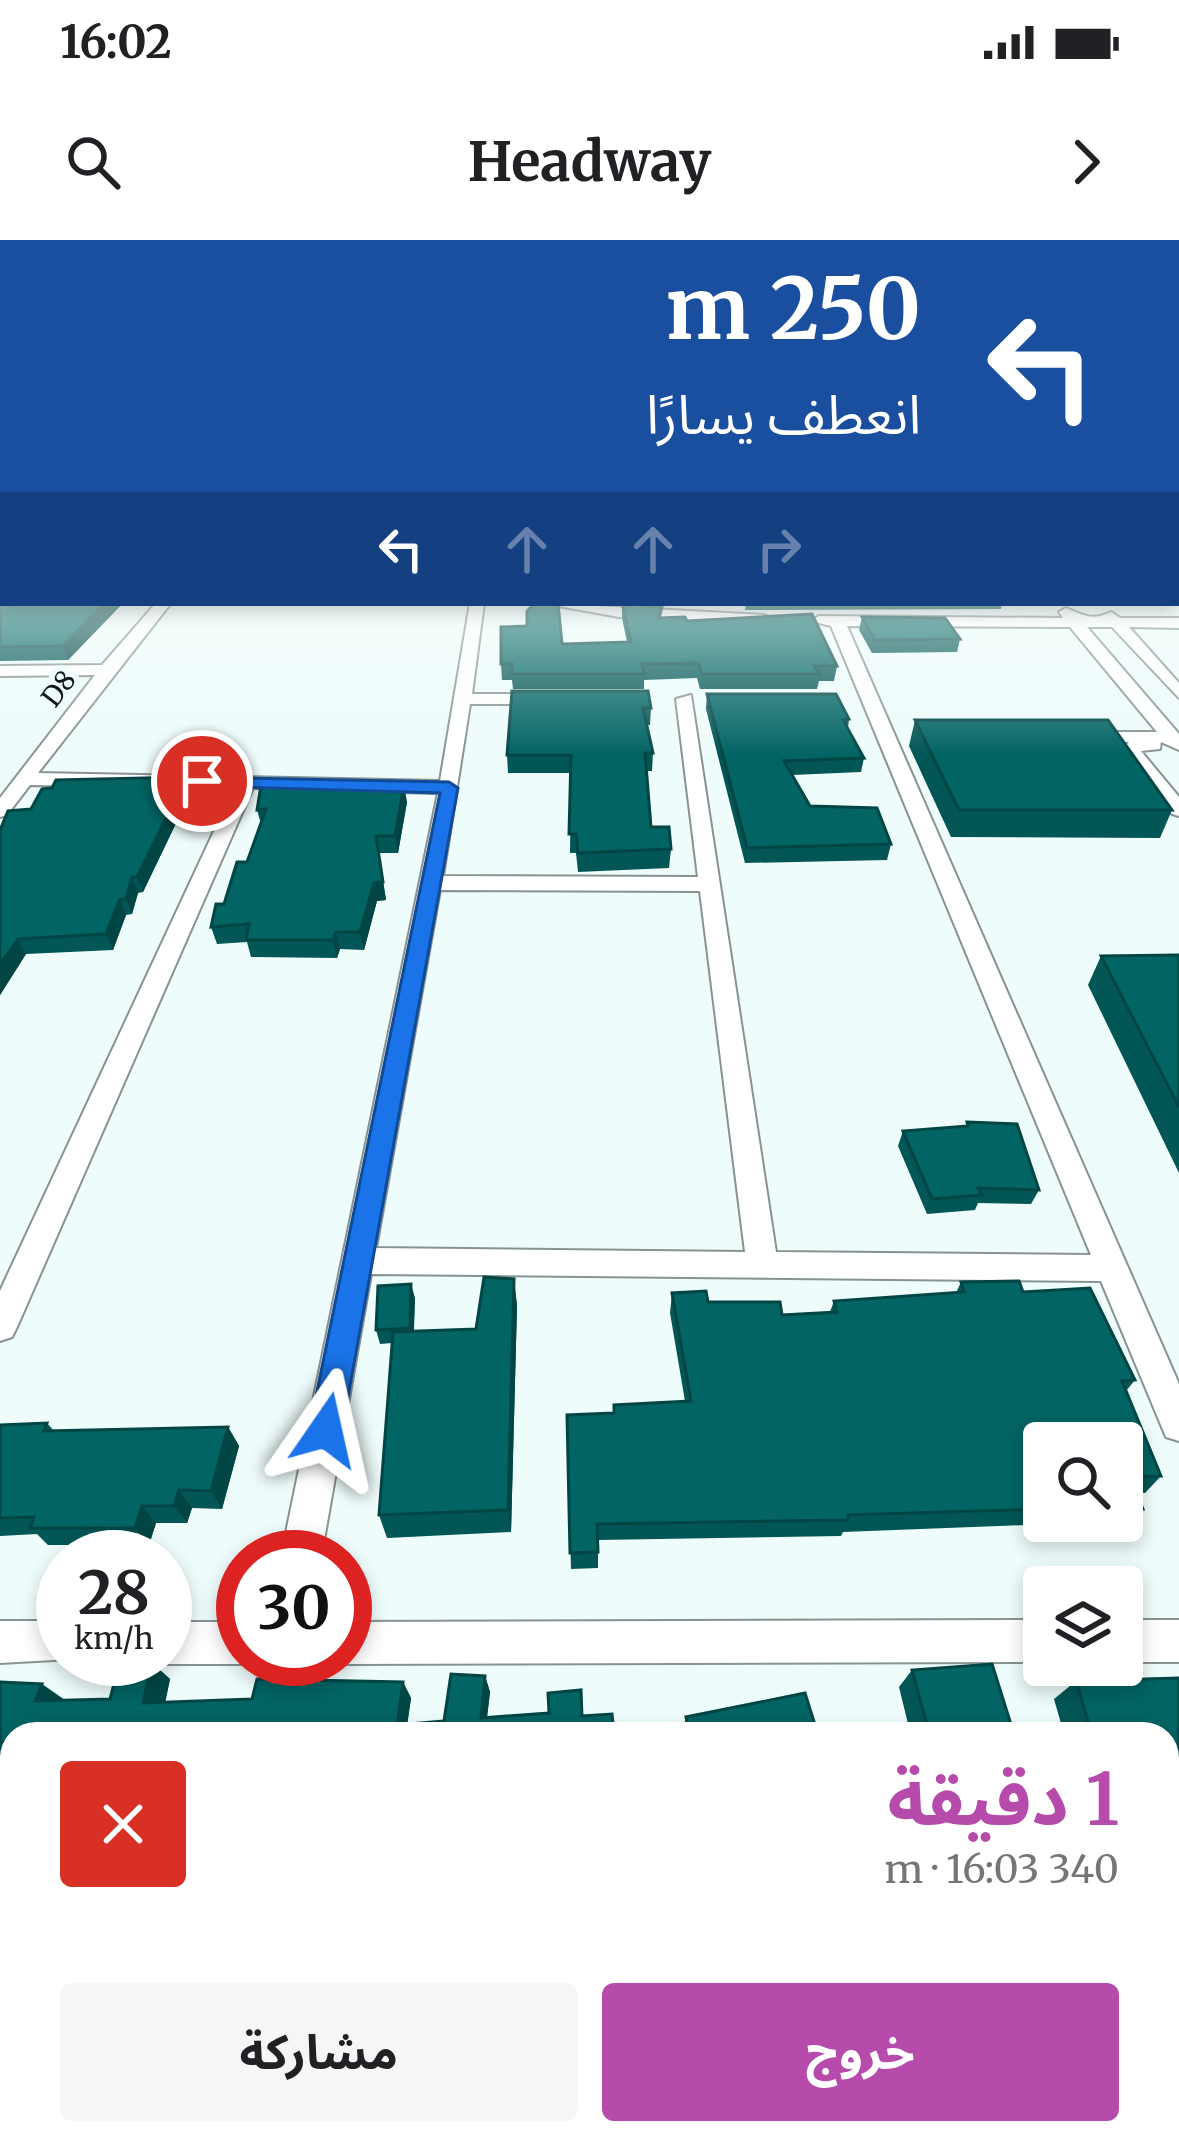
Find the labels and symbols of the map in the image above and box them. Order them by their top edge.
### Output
street label: D8 [34,664,83,713]
pin [151,730,253,832]
position arrow [263,1367,389,1493]
speed limit sign: 30 [216,1530,372,1686]

